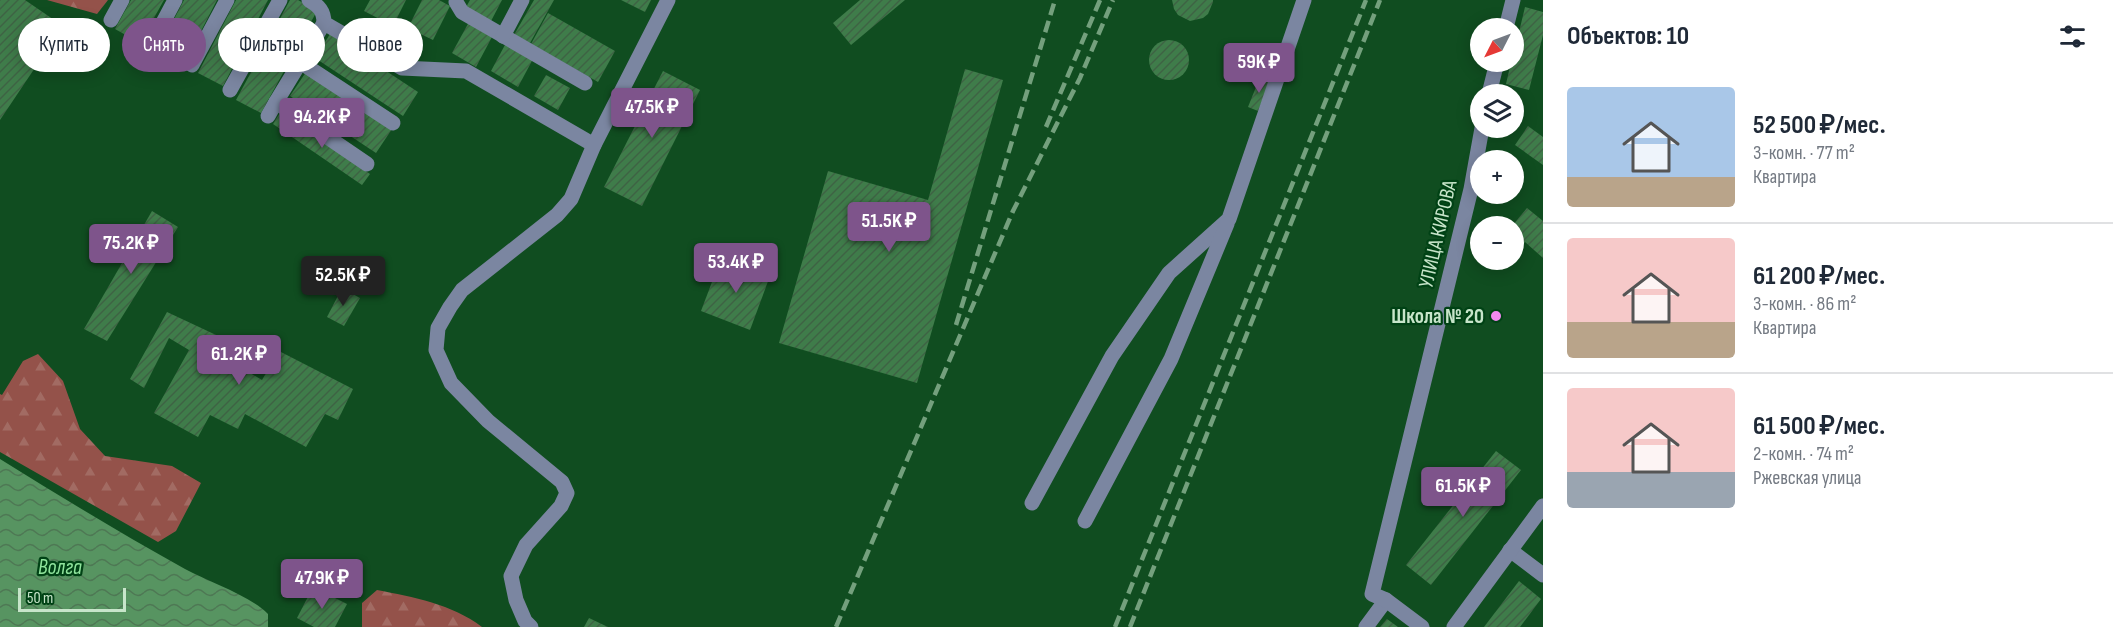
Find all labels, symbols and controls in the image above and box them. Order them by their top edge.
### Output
chip: Купить [18,18,110,72]
chip: Снять [122,18,206,72]
chip: Фильтры [218,18,325,72]
chip: Новое [337,18,423,72]
north arrow [1470,18,1524,72]
map controls [1470,18,1524,270]
icon: filters [2056,20,2089,53]
text: Объектов: 10 [1567,21,1689,52]
pin: 59K ₽ [1217,43,1301,94]
text: 59K ₽ [1238,50,1280,74]
button: layers [1470,84,1524,138]
pin: 47.5K ₽ [597,88,707,139]
text: 47.5K ₽ [625,95,679,119]
pin: 94.2K ₽ [267,98,377,149]
text: 94.2K ₽ [293,105,351,129]
text: 52 500 ₽/мес. [1753,110,1886,141]
icon: home [1615,111,1687,183]
text: 3-комн. · 77 m² [1753,141,1855,165]
button: + [1470,150,1524,204]
text: Квартира [1753,165,1817,189]
street label: УЛИЦА КИРОВА [1413,177,1463,290]
pin: 51.5K ₽ [834,202,944,253]
text: 51.5K ₽ [861,209,917,233]
button: − [1470,216,1524,270]
pin: 75.2K ₽ [76,224,186,275]
text: 75.2K ₽ [103,231,159,255]
pin: 53.4K ₽ [681,243,791,294]
text: 53.4K ₽ [708,250,764,274]
pin: 52.5K ₽ [288,256,398,307]
text: 61 200 ₽/мес. [1753,261,1885,292]
icon: home [1615,262,1687,334]
text: 52.5K ₽ [315,263,371,287]
text: 3-комн. · 86 m² [1753,292,1856,316]
place label: Школа № 20 [1391,304,1484,329]
marker: Школа № 20 [1489,309,1503,323]
text: Квартира [1753,316,1817,340]
pin: 61.2K ₽ [184,335,294,386]
text: 61.2K ₽ [211,342,267,366]
text: 61 500 ₽/мес. [1753,411,1885,442]
icon: home [1615,412,1687,484]
text: 2-комн. · 74 m² [1753,442,1854,466]
text: Ржевская улица [1753,466,1862,490]
pin: 61.5K ₽ [1408,467,1518,518]
text: 61.5K ₽ [1435,474,1491,498]
water label: Волга [38,554,82,581]
pin: 47.9K ₽ [267,559,377,610]
text: 47.9K ₽ [295,566,349,590]
scale bar [18,585,126,612]
text: 50 m [27,589,53,608]

